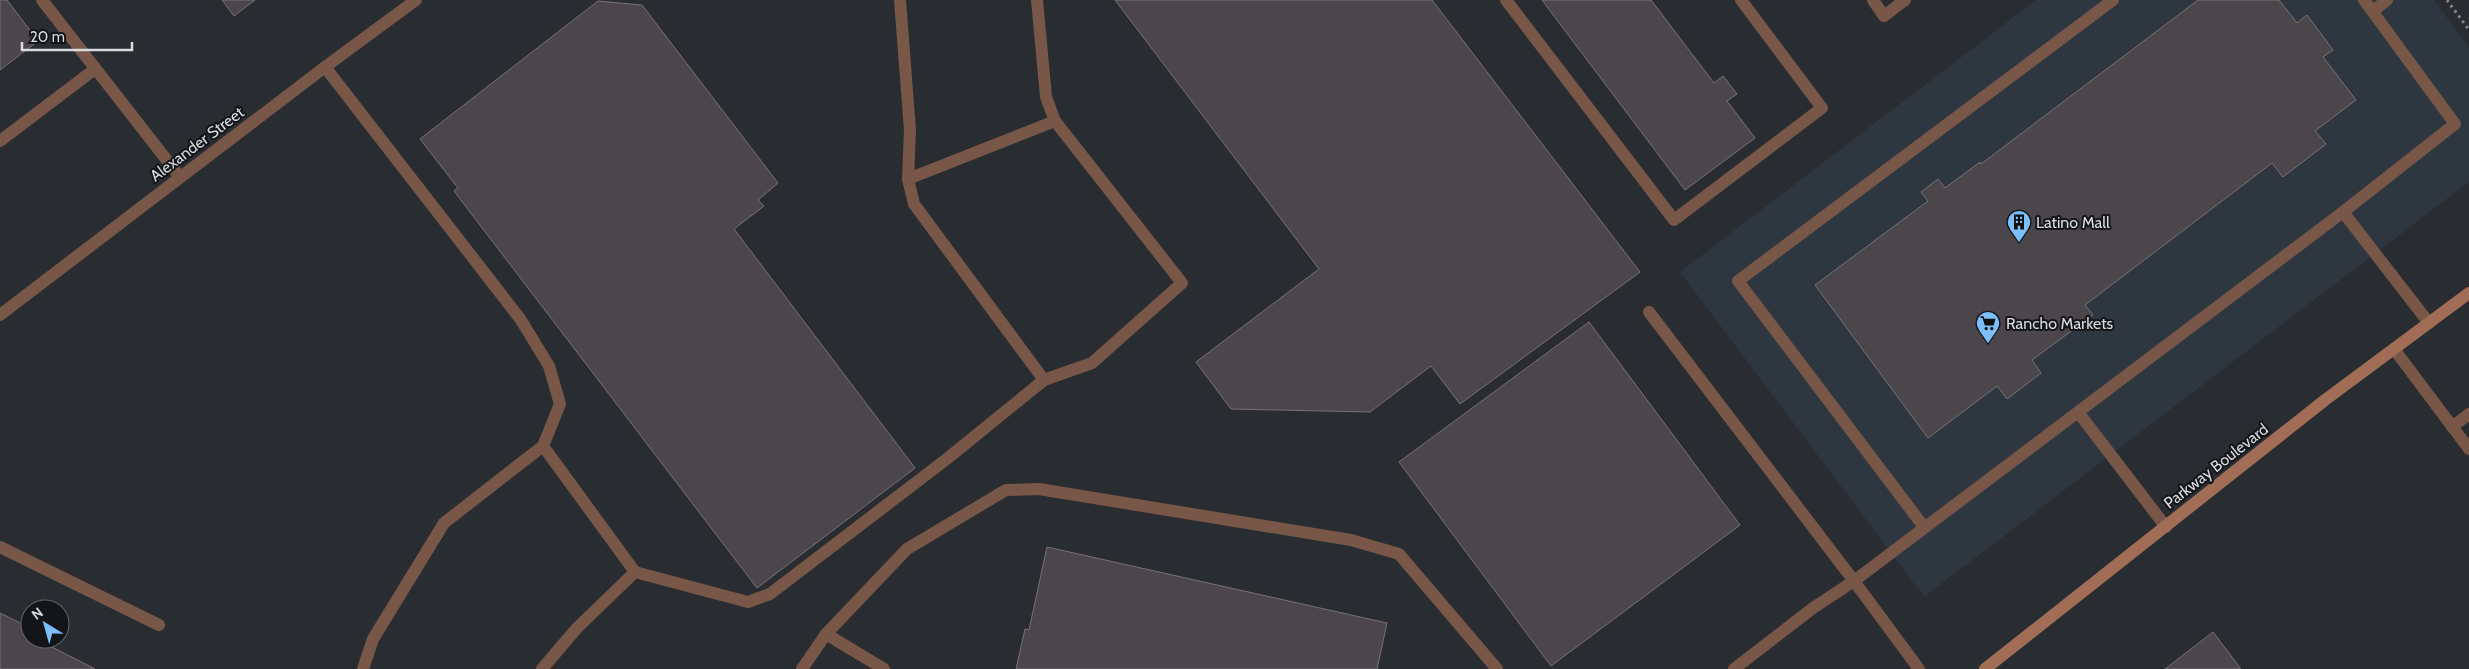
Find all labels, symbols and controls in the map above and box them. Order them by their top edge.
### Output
scale bar [22,20,132,52]
text: 20 m [30,28,65,46]
street label: Alexander Street [146,102,248,185]
building icon: Latino Mall [2006,209,2032,243]
place label: Latino Mall [2036,213,2110,232]
supermarket icon: Rancho Markets [1975,310,2001,344]
place label: Rancho Markets [2006,314,2114,333]
street label: Parkway Boulevard [2160,419,2272,513]
north arrow [20,599,70,649]
text: N [28,603,47,624]

